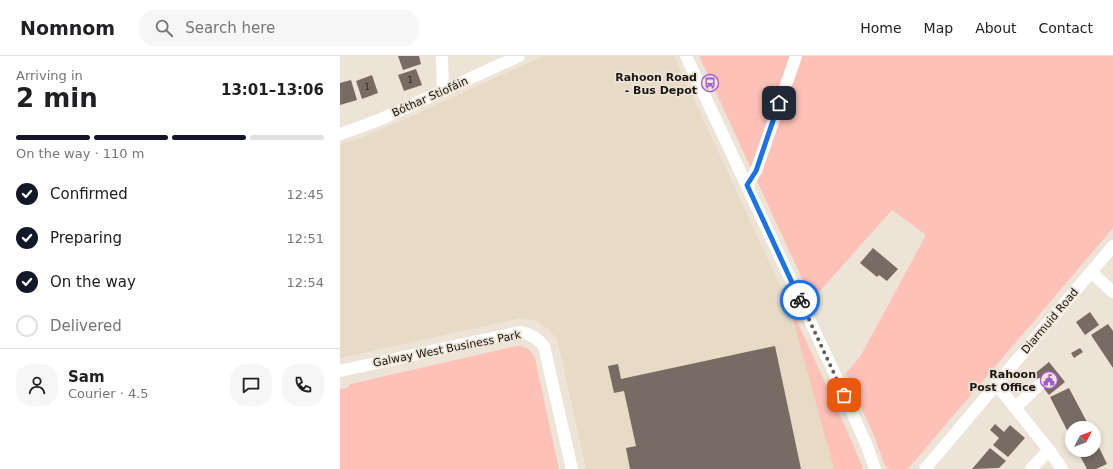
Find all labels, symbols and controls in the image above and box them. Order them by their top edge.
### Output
search box [139,10,419,46]
text: Nomnom [20,17,115,39]
icon: search [153,17,175,39]
text: Search here [185,19,275,37]
text: Home [860,20,902,36]
text: Map [924,20,953,36]
text: About [975,20,1017,36]
text: Contact [1039,20,1093,36]
text: Arriving in [16,68,83,83]
place label: Rahoon Road - Bus Depot [615,71,697,97]
bus stop icon: Rahoon Road - Bus Depot [700,73,720,93]
street label: Bóthar Stiofáin [390,74,470,120]
house number: 1 [407,75,413,85]
text: 13:01–13:06 [221,81,324,99]
house number: 1 [364,82,370,92]
text: 2 min [16,83,98,113]
pin [762,86,796,120]
icon: home [768,92,790,114]
text: On the way · 110 m [16,146,144,161]
icon: check [16,183,38,205]
text: Confirmed [50,185,128,203]
text: 12:45 [287,187,324,202]
icon: check [16,227,38,249]
text: Preparing [50,229,122,247]
text: 12:51 [287,231,324,246]
icon: check [16,271,38,293]
text: On the way [50,273,136,291]
text: 12:54 [287,275,324,290]
courier [780,280,820,320]
street label: Diarmuid Road [1019,286,1081,356]
icon: bike [789,289,811,311]
text: Delivered [50,317,122,335]
street label: Galway West Business Park [372,328,523,370]
button: person [16,364,58,406]
button: chat [230,364,272,406]
button: phone [282,364,324,406]
text: Sam [68,368,105,386]
place label: Rahoon Post Office [969,368,1036,394]
public building icon: Rahoon Post Office [1039,370,1059,390]
pin [827,378,861,412]
icon: bag [833,384,855,406]
text: Courier · 4.5 [68,386,149,401]
north arrow [1065,421,1101,457]
map controls [1065,421,1101,457]

